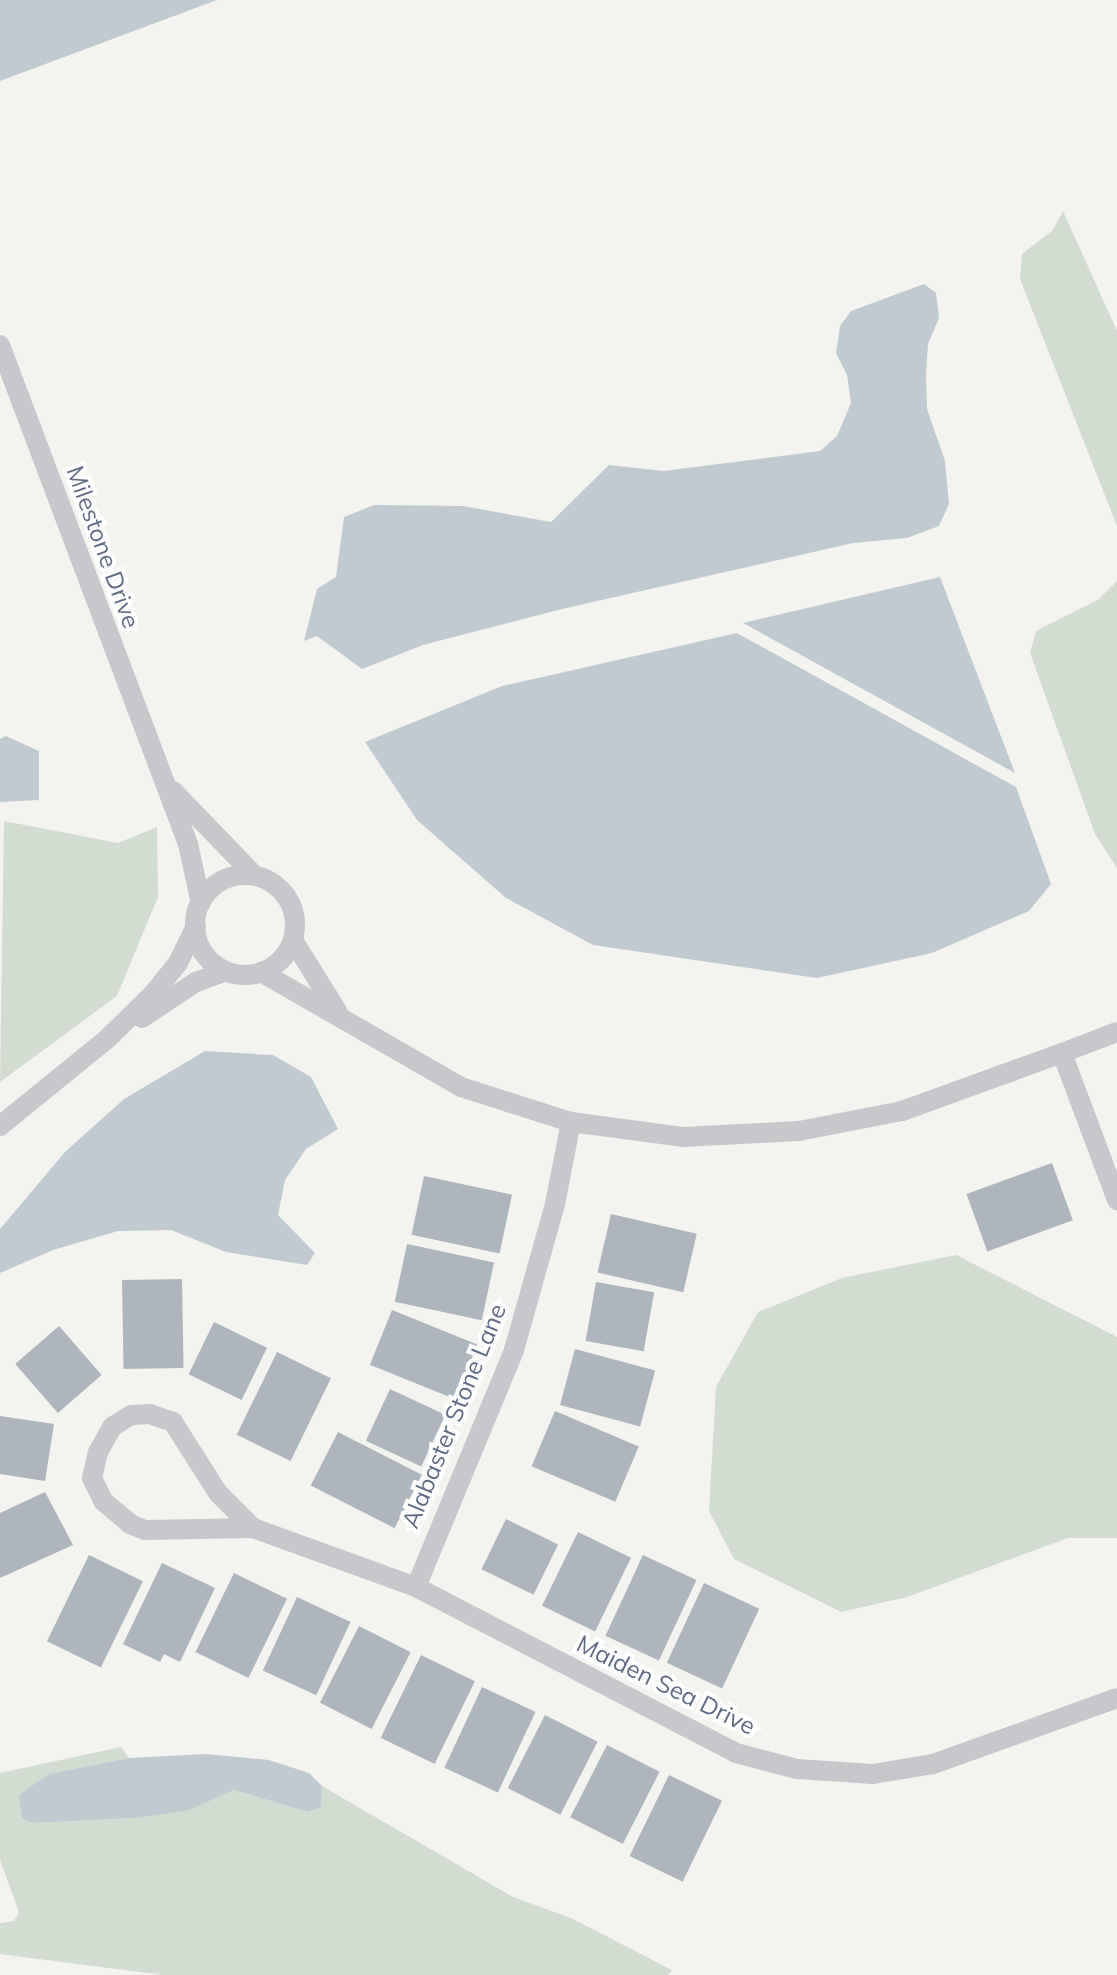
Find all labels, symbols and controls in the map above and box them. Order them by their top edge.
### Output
street label: Milestone Drive [60,462,146,632]
street label: Alabaster Stone Lane [396,1300,512,1532]
street label: Maiden Sea Drive [572,1629,760,1741]

